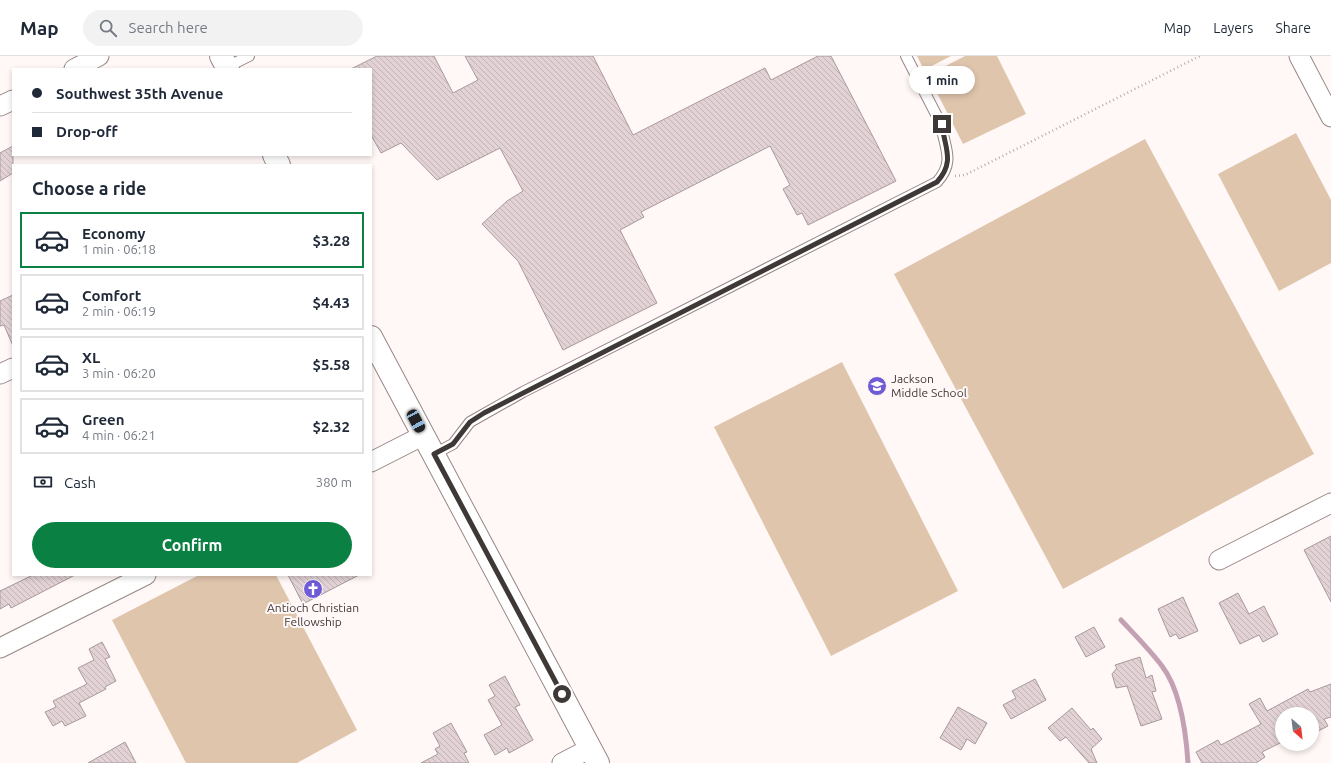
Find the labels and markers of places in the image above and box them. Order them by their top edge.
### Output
place label: Jackson Middle School [891,372,967,399]
school or university icon: Jackson Middle School [866,375,888,397]
church icon: Antioch Christian Fellowship [302,578,324,600]
place label: Antioch Christian Fellowship [267,601,359,628]

